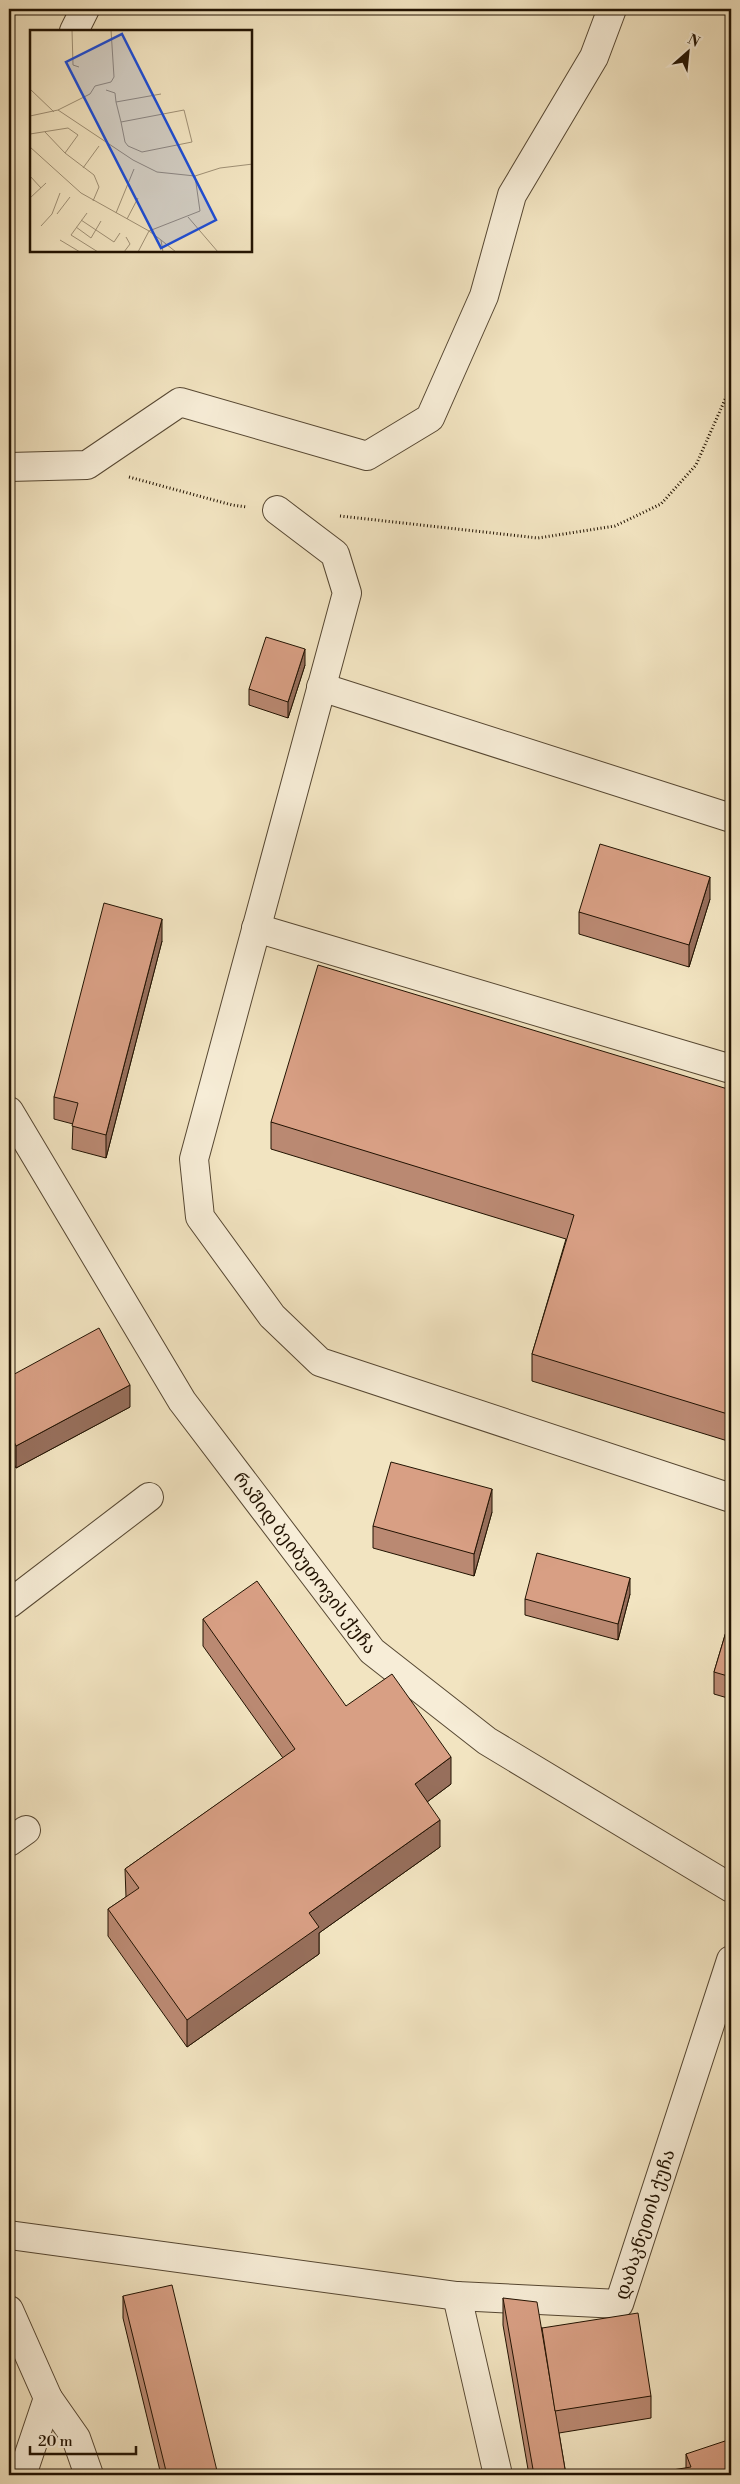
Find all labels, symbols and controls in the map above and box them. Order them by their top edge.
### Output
north arrow [662,28,712,78]
inset map [30,30,252,252]
text: N [684,31,702,52]
street label: რაშიდ ბეიბუთოვის ქუჩა [228,1468,381,1659]
street label: დაბაკნეთის ქუჩა [610,2147,681,2303]
scale bar [30,2424,136,2456]
text: 20 m [38,2432,73,2451]

